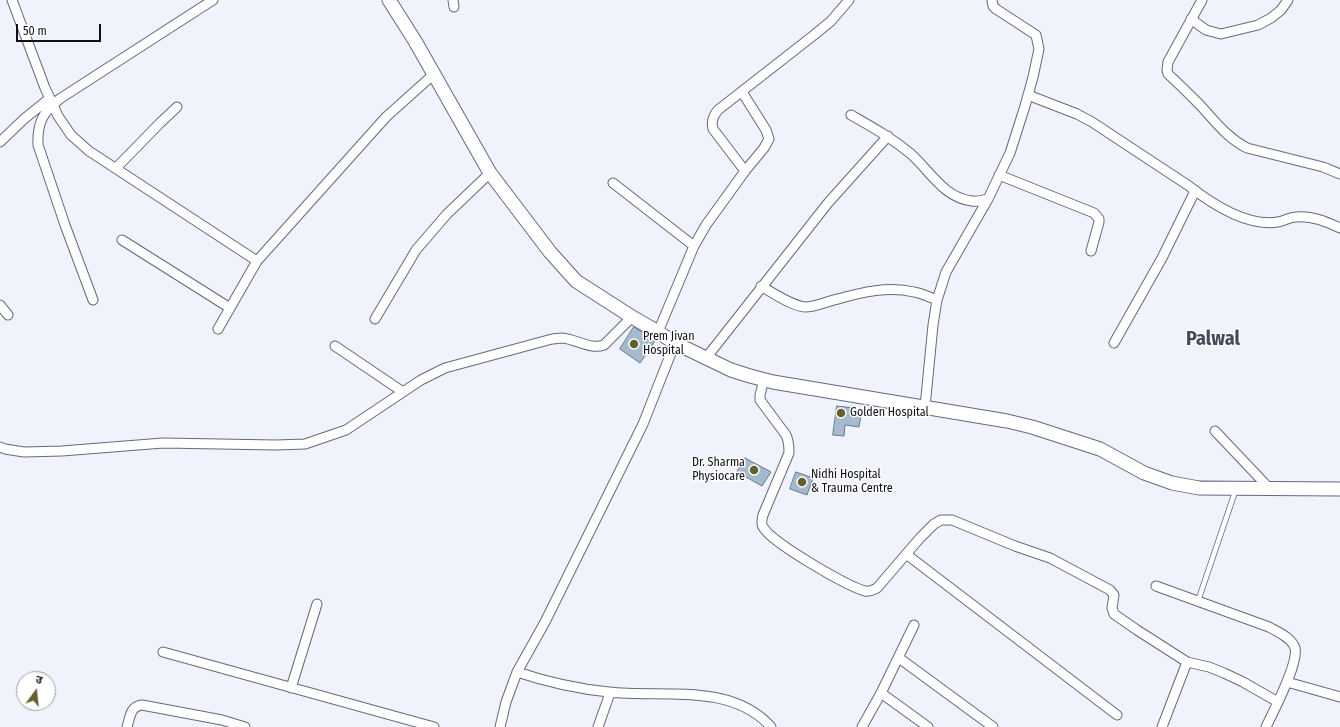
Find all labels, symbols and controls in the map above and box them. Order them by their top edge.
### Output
scale bar [18,16,103,42]
text: 50 m [23,24,47,38]
district label: Palwal [1186,327,1240,351]
place label: Prem Jivan Hospital [643,330,695,358]
marker: Prem Jivan Hospital [628,338,640,350]
place label: Golden Hospital [850,406,929,420]
marker: Golden Hospital [835,407,847,419]
place label: Dr. Sharma Physiocare [692,456,745,484]
marker: Dr. Sharma Physiocare [748,464,760,476]
place label: Nidhi Hospital & Trauma Centre [811,468,893,496]
marker: Nidhi Hospital & Trauma Centre [796,476,808,488]
north arrow [16,671,56,711]
text: उ [34,673,44,687]

